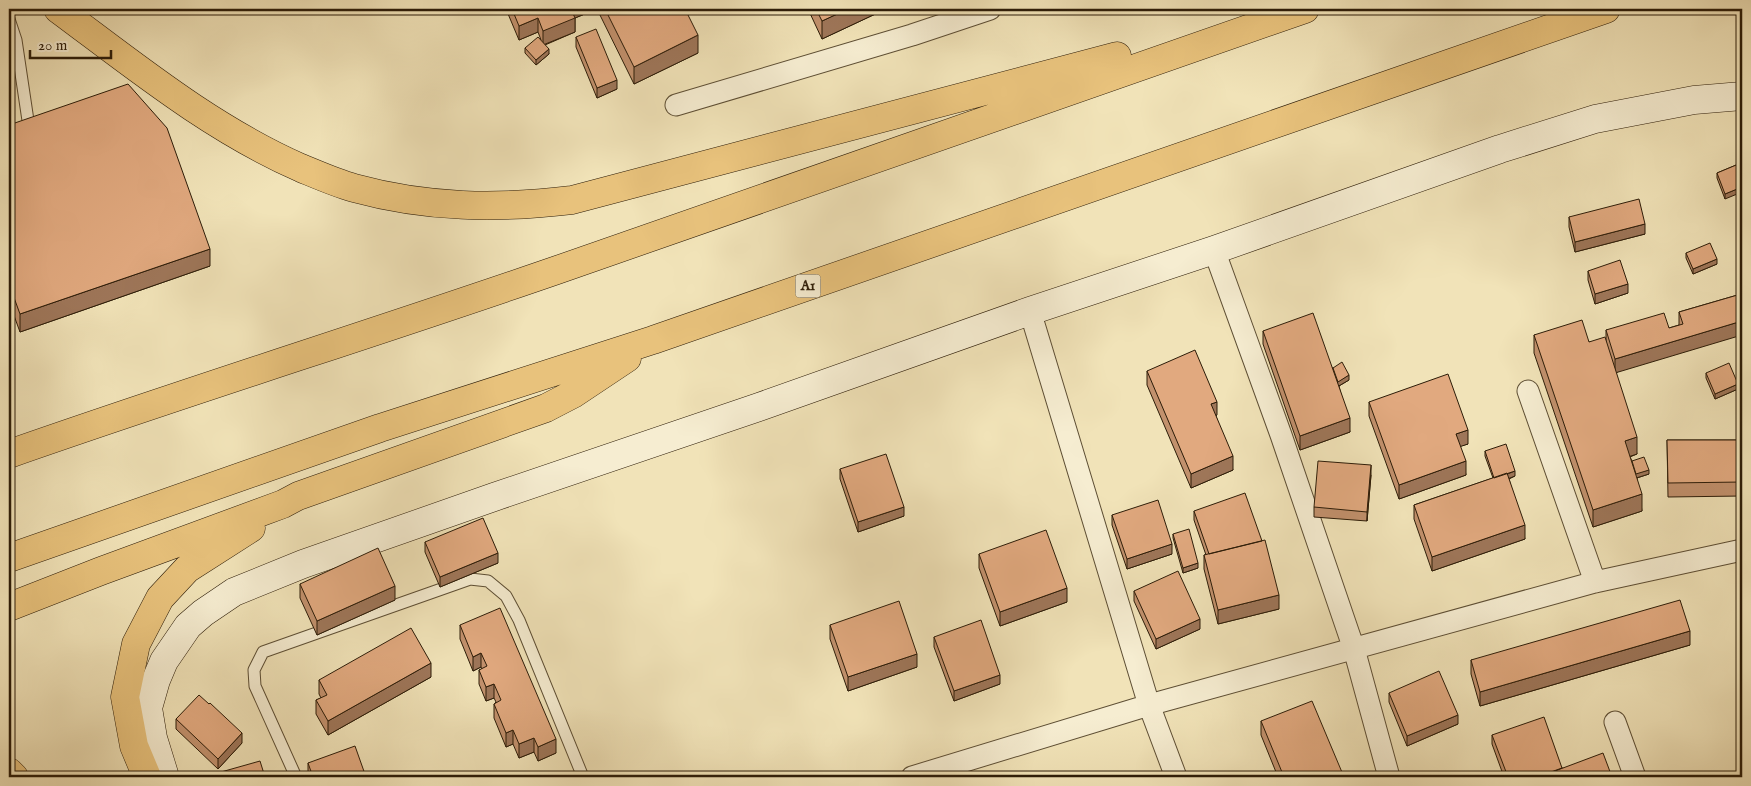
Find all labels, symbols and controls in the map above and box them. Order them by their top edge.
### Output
scale bar [30,28,111,60]
text: 20 m [38,36,68,55]
road number: A1 [796,274,820,298]

